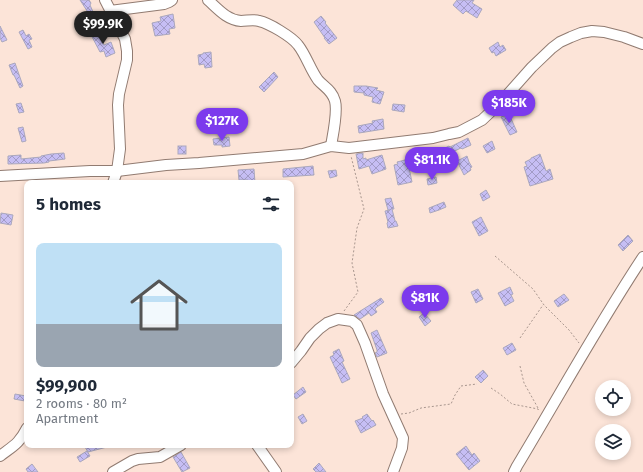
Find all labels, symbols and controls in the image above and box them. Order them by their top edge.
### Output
pin: $99.9K [70,11,136,45]
text: $99.9K [83,16,123,31]
pin: $185K [481,90,537,124]
text: $185K [491,95,527,110]
pin: $127K [194,108,250,142]
text: $127K [205,113,239,128]
pin: $81.1K [399,147,465,181]
text: $81.1K [414,152,450,167]
icon: filters [260,193,282,215]
text: 5 homes [36,194,101,215]
icon: home [123,269,195,341]
pin: $81K [401,285,449,319]
text: $81K [411,290,439,305]
text: $99,900 [36,375,97,396]
map controls [595,380,631,460]
button: locate [595,380,631,416]
text: 2 rooms · 80 m² [36,396,127,411]
text: Apartment [36,411,98,426]
button: layers [595,424,631,460]

